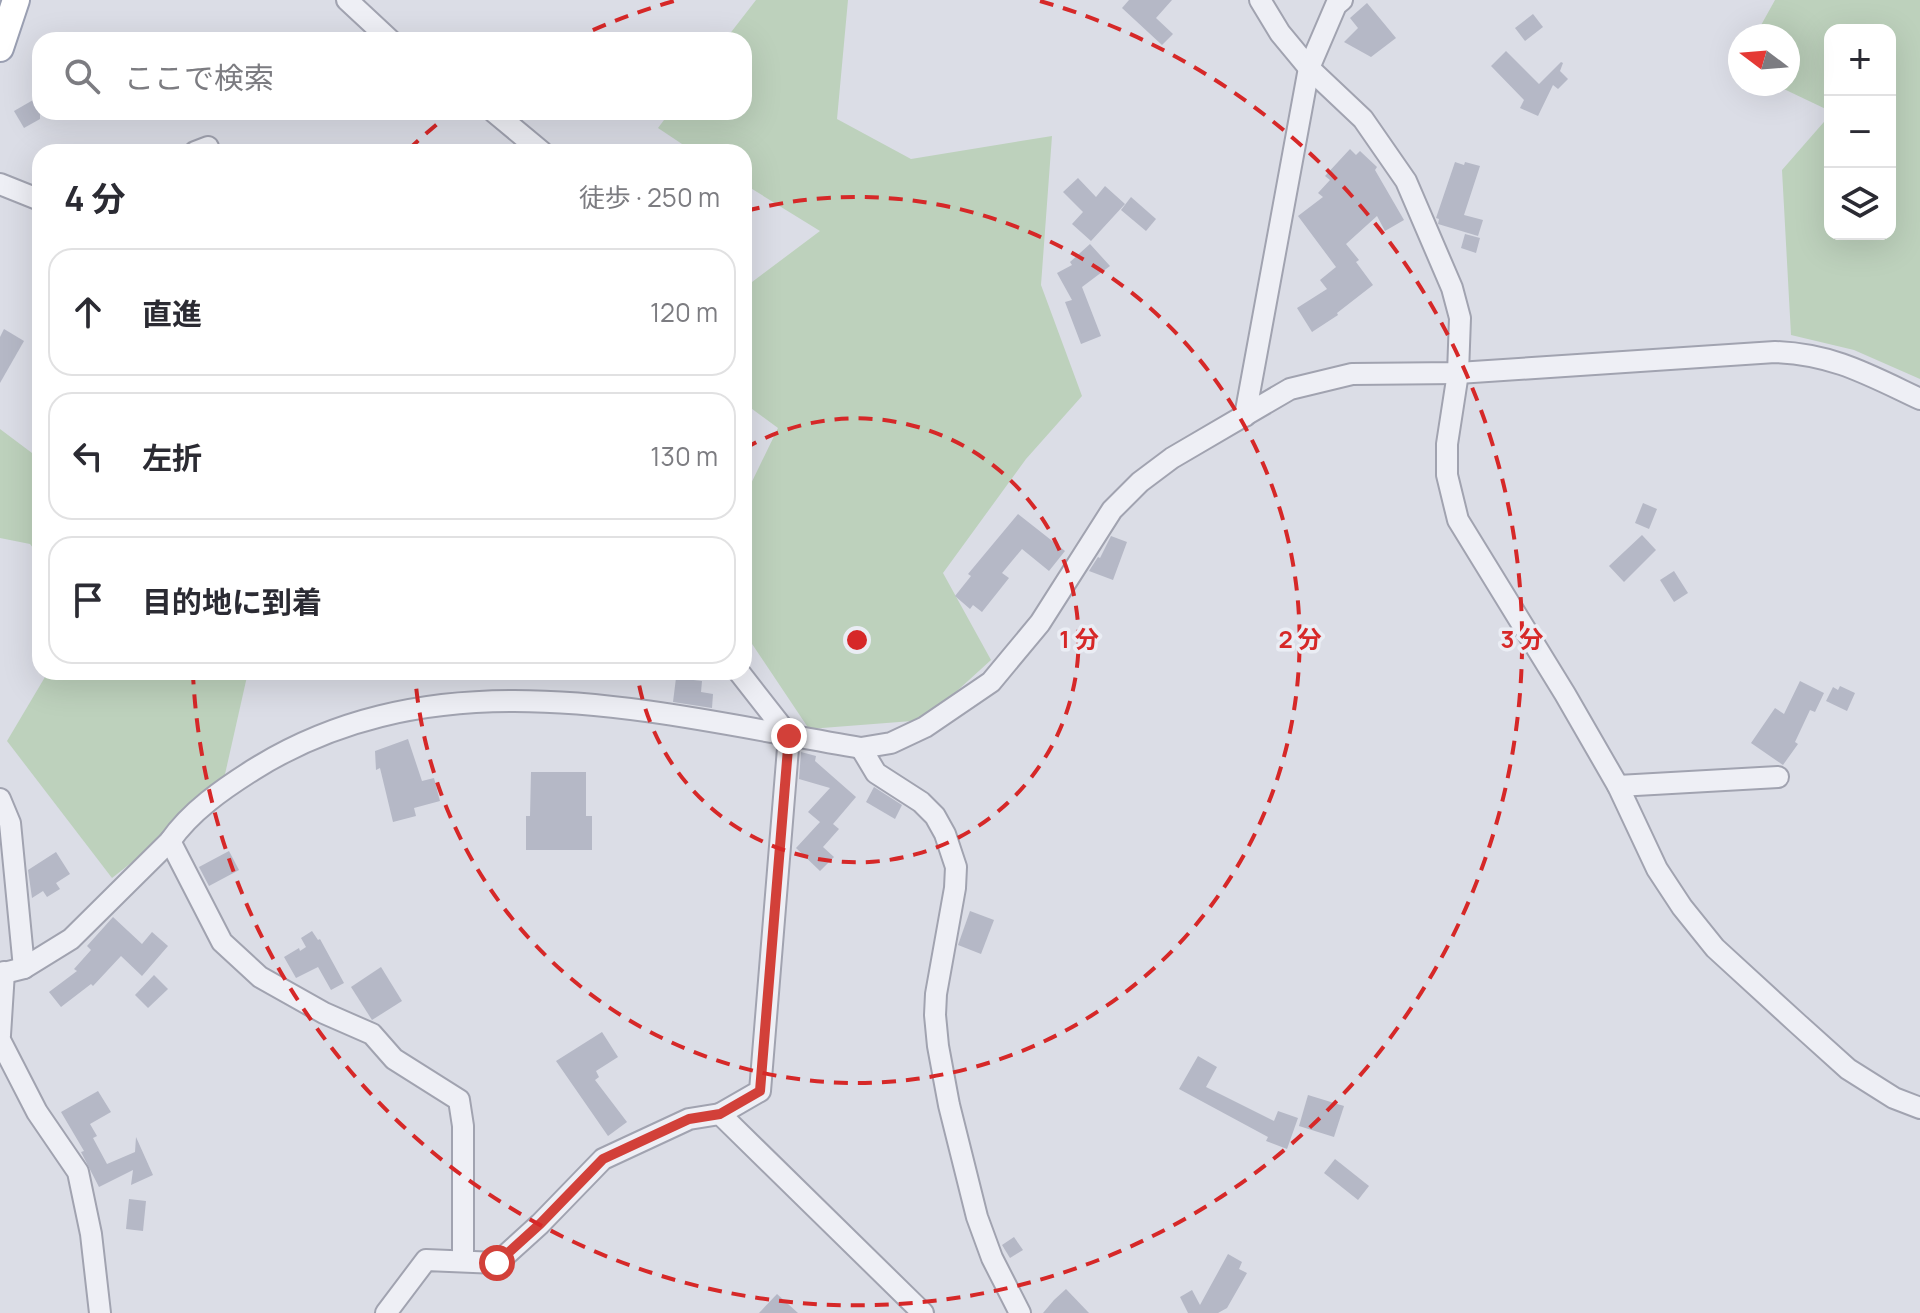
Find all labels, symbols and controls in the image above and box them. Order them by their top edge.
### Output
north arrow [1728,24,1800,96]
map controls [1824,24,1896,240]
button: + [1824,24,1896,96]
search box [32,32,752,120]
icon: search [60,54,104,98]
text: ここで検索 [124,57,274,98]
button: − [1824,96,1896,168]
button: layers [1824,168,1896,240]
text: 4 分 [64,175,126,221]
text: 徒歩 · 250 m [579,179,720,215]
icon: ahead [66,290,110,334]
text: 直進 [142,293,202,334]
text: 120 m [650,294,718,330]
icon: left [66,434,110,478]
text: 左折 [142,437,202,478]
text: 130 m [650,438,718,474]
icon: arrive [66,578,110,622]
text: 目的地に到着 [142,581,322,622]
text: 1 分 [1059,622,1099,655]
text: 2 分 [1278,622,1322,655]
text: 3 分 [1501,622,1543,655]
centre of rings [843,626,871,654]
route end [771,718,807,754]
route start [479,1245,515,1281]

